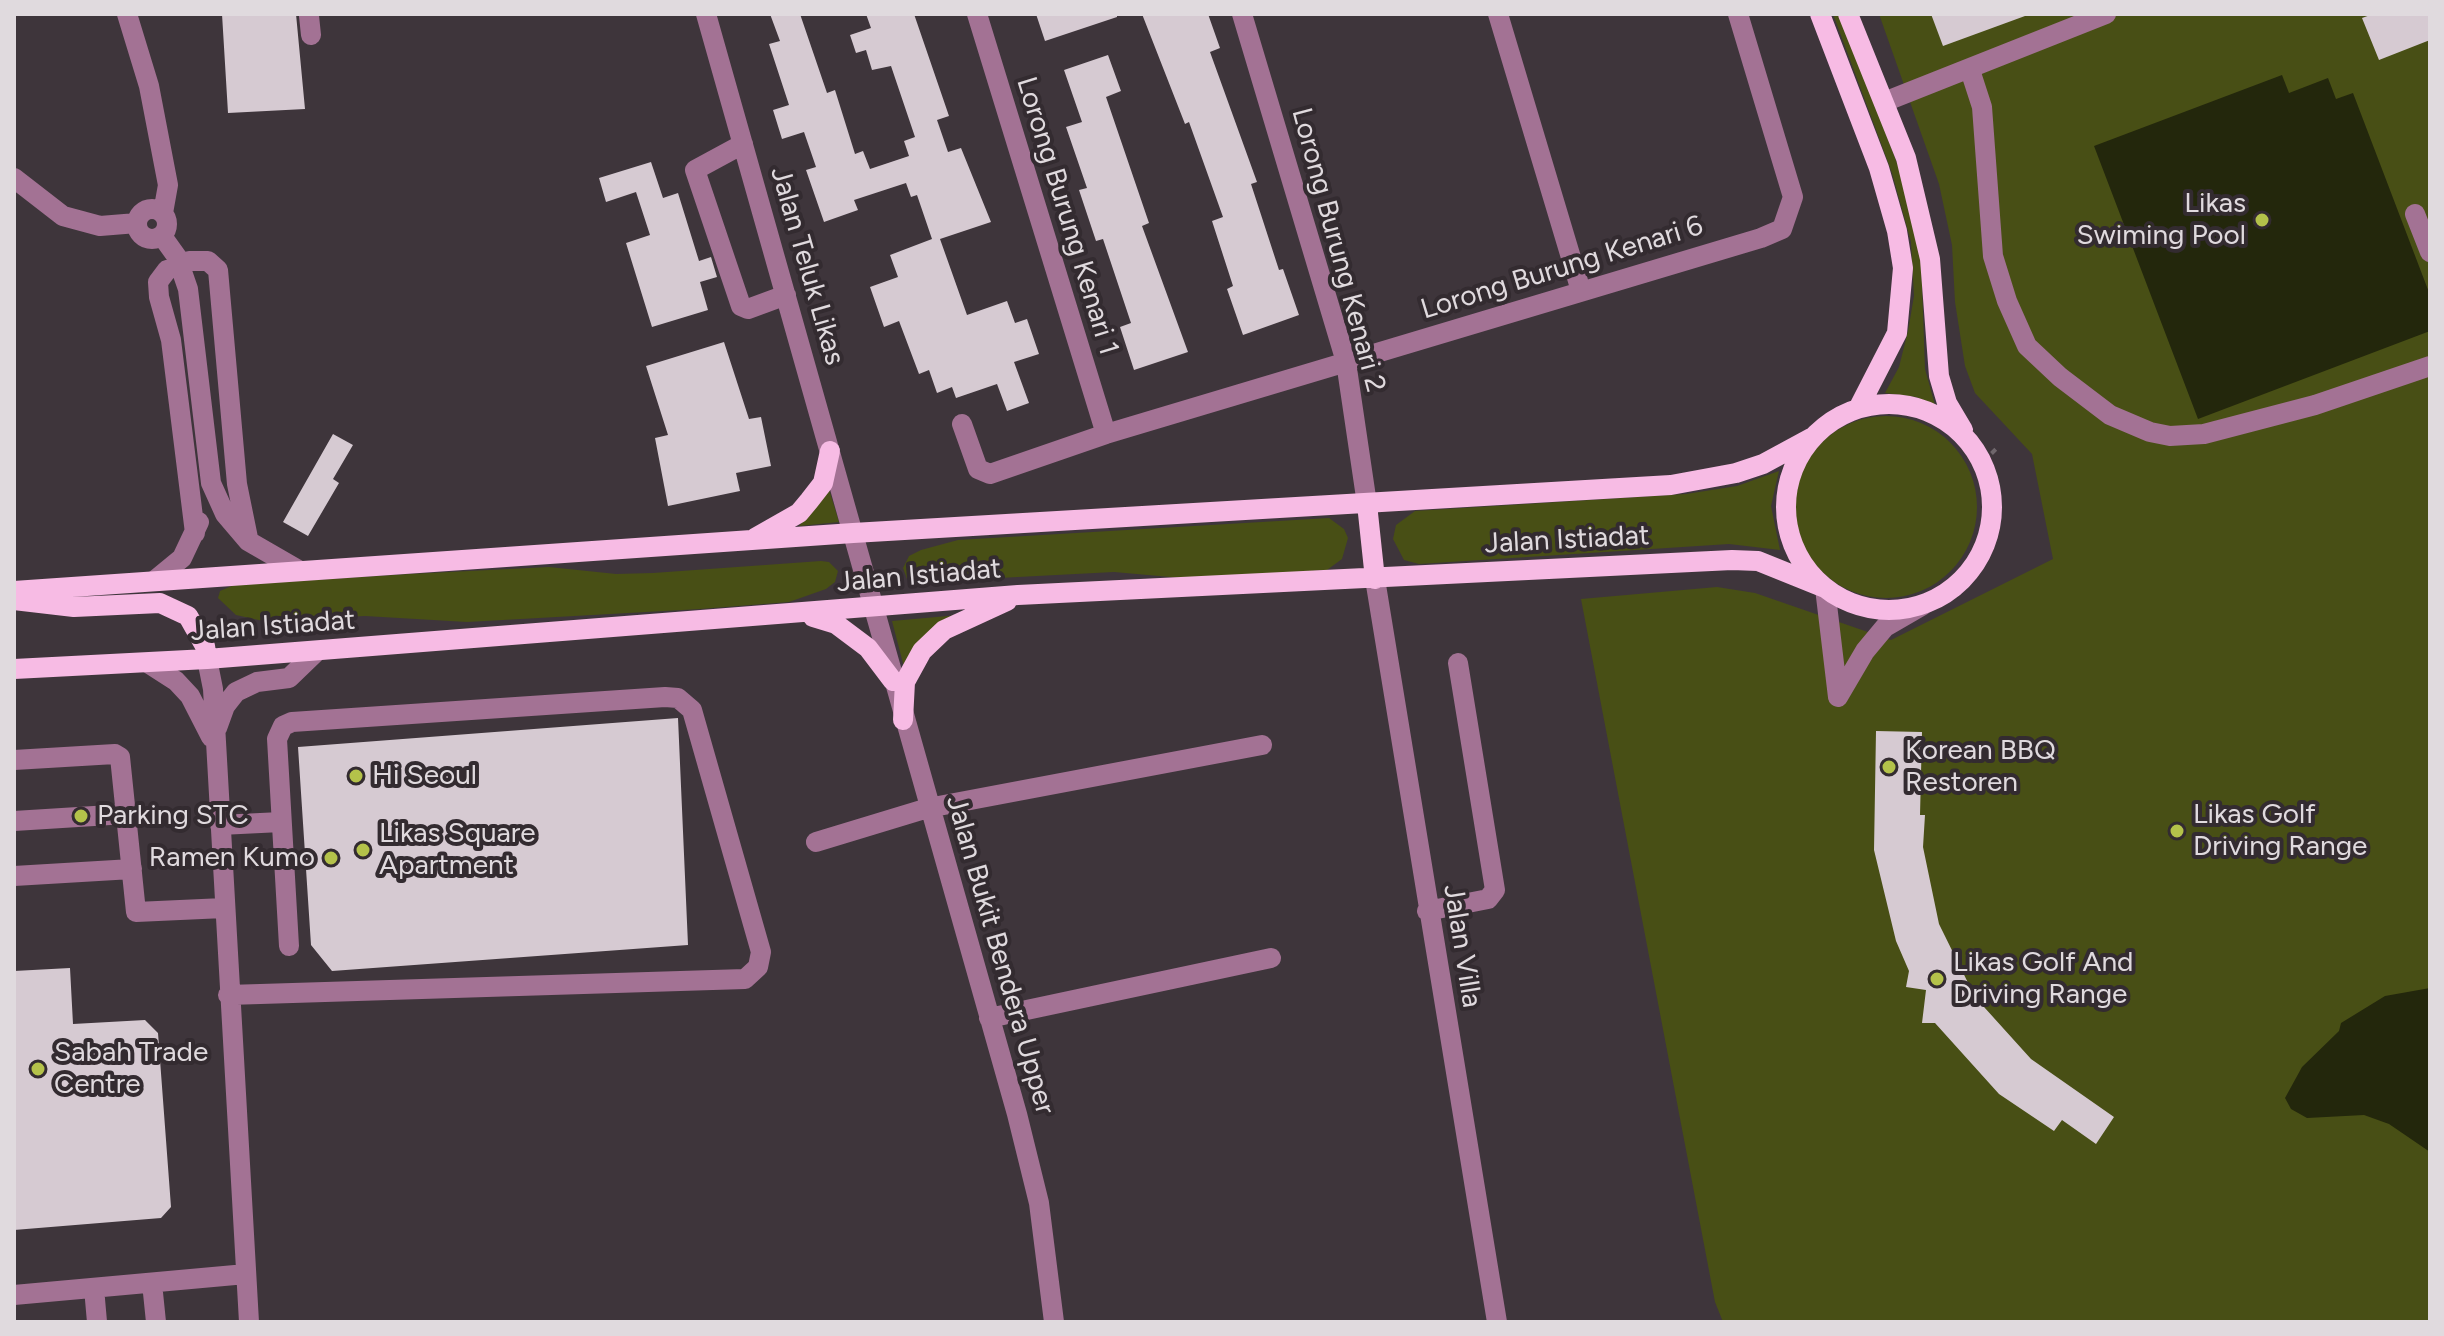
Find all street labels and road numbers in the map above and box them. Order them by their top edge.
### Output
street label: Lorong Burung Kenari 1 [1009,73,1125,359]
street label: Lorong Burung Kenari 2 [1284,104,1392,396]
street label: Jalan Teluk Likas [763,163,851,369]
street label: Lorong Burung Kenari 6 [1417,209,1707,327]
street label: Jalan Istiadat [1484,519,1650,561]
street label: Jalan Istiadat [835,552,1003,600]
street label: Jalan Istiadat [190,603,356,649]
street label: Jalan Bukit Bendera Upper [938,792,1062,1118]
street label: Jalan Villa [1436,882,1488,1010]

